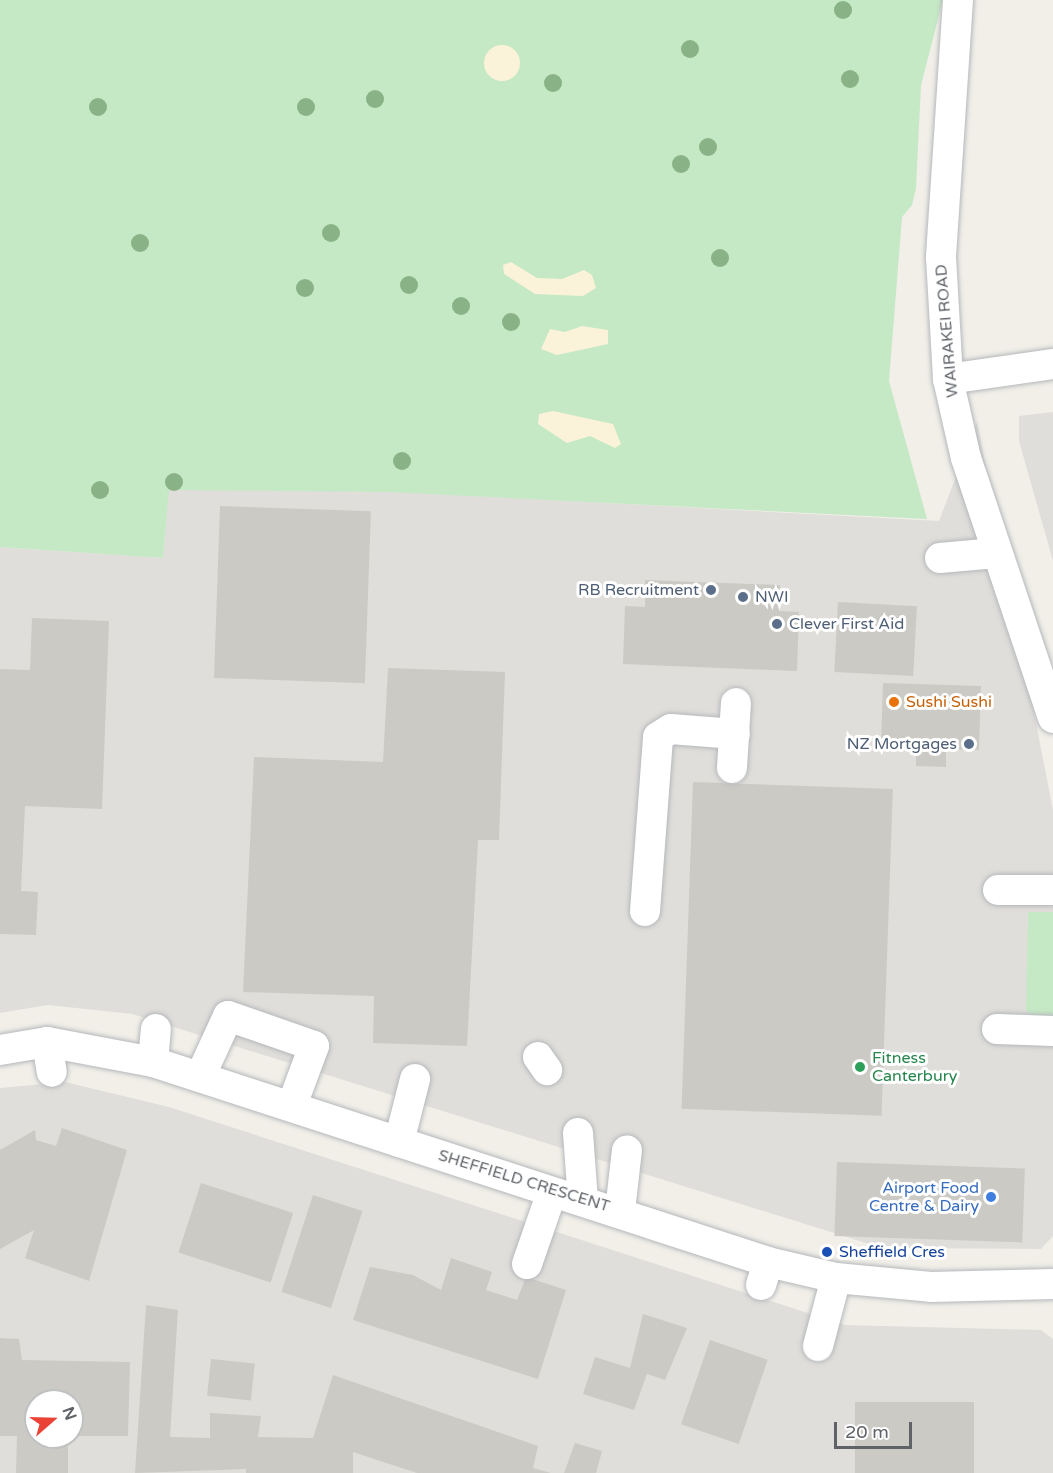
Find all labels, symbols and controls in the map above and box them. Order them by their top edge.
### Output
street label: WAIRAKEI ROAD [932,264,962,398]
place label: RB Recruitment [578,580,699,600]
marker: RB Recruitment [704,583,718,597]
place label: NWI [755,587,789,607]
marker: NWI [736,590,750,604]
place label: Clever First Aid [789,614,904,634]
marker: Clever First Aid [770,617,784,631]
place label: Sushi Sushi [906,692,992,712]
marker: Sushi Sushi [887,695,901,709]
place label: NZ Mortgages [847,734,957,754]
marker: NZ Mortgages [962,737,976,751]
place label: Fitness Canterbury [872,1048,957,1086]
marker: Fitness Canterbury [853,1060,867,1074]
street label: SHEFFIELD CRESCENT [436,1146,612,1216]
place label: Airport Food Centre & Dairy [869,1178,979,1216]
marker: Airport Food Centre & Dairy [984,1190,998,1204]
place label: Sheffield Cres [839,1242,945,1262]
marker: Sheffield Cres [820,1245,834,1259]
north arrow [24,1389,84,1449]
text: N [57,1404,81,1423]
scale bar [837,1410,915,1448]
text: 20 m [845,1421,889,1443]

